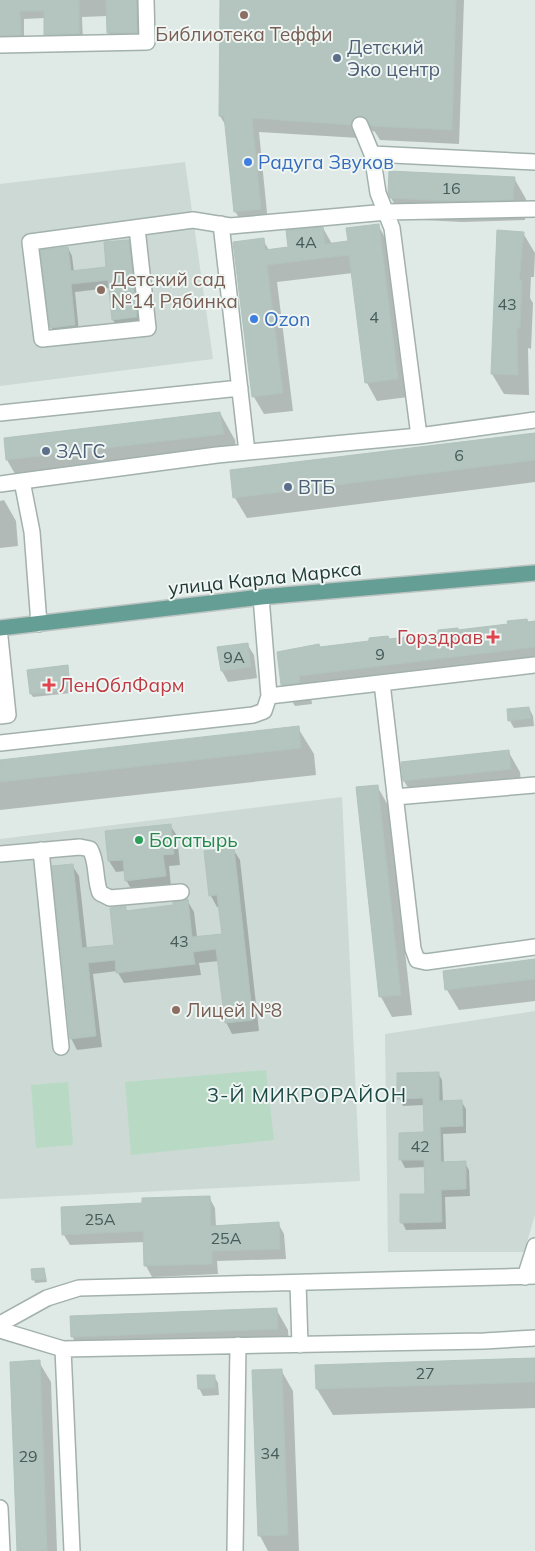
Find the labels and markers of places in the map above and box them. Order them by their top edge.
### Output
marker: Библиотека Теффи [238,9,250,21]
place label: Библиотека Теффи [155,22,333,46]
place label: Детский Эко центр [347,35,440,81]
marker: Детский Эко центр [331,52,343,64]
place label: Радуга Звуков [258,150,394,174]
marker: Радуга Звуков [242,156,254,168]
place label: Детский сад №14 Рябинка [111,267,238,313]
marker: Детский сад №14 Рябинка [95,284,107,296]
place label: Ozon [264,307,310,331]
marker: Ozon [248,313,260,325]
place label: ЗАГС [56,439,106,463]
marker: ЗАГС [40,445,52,457]
place label: ВТБ [298,475,335,499]
marker: ВТБ [282,481,294,493]
place label: Горздрав [397,625,483,649]
marker: Горздрав [487,631,499,643]
place label: ЛенОблФарм [59,673,185,697]
marker: ЛенОблФарм [43,679,55,691]
place label: Богатырь [149,828,238,852]
marker: Богатырь [133,834,145,846]
place label: Лицей №8 [186,998,282,1022]
marker: Лицей №8 [170,1004,182,1016]

